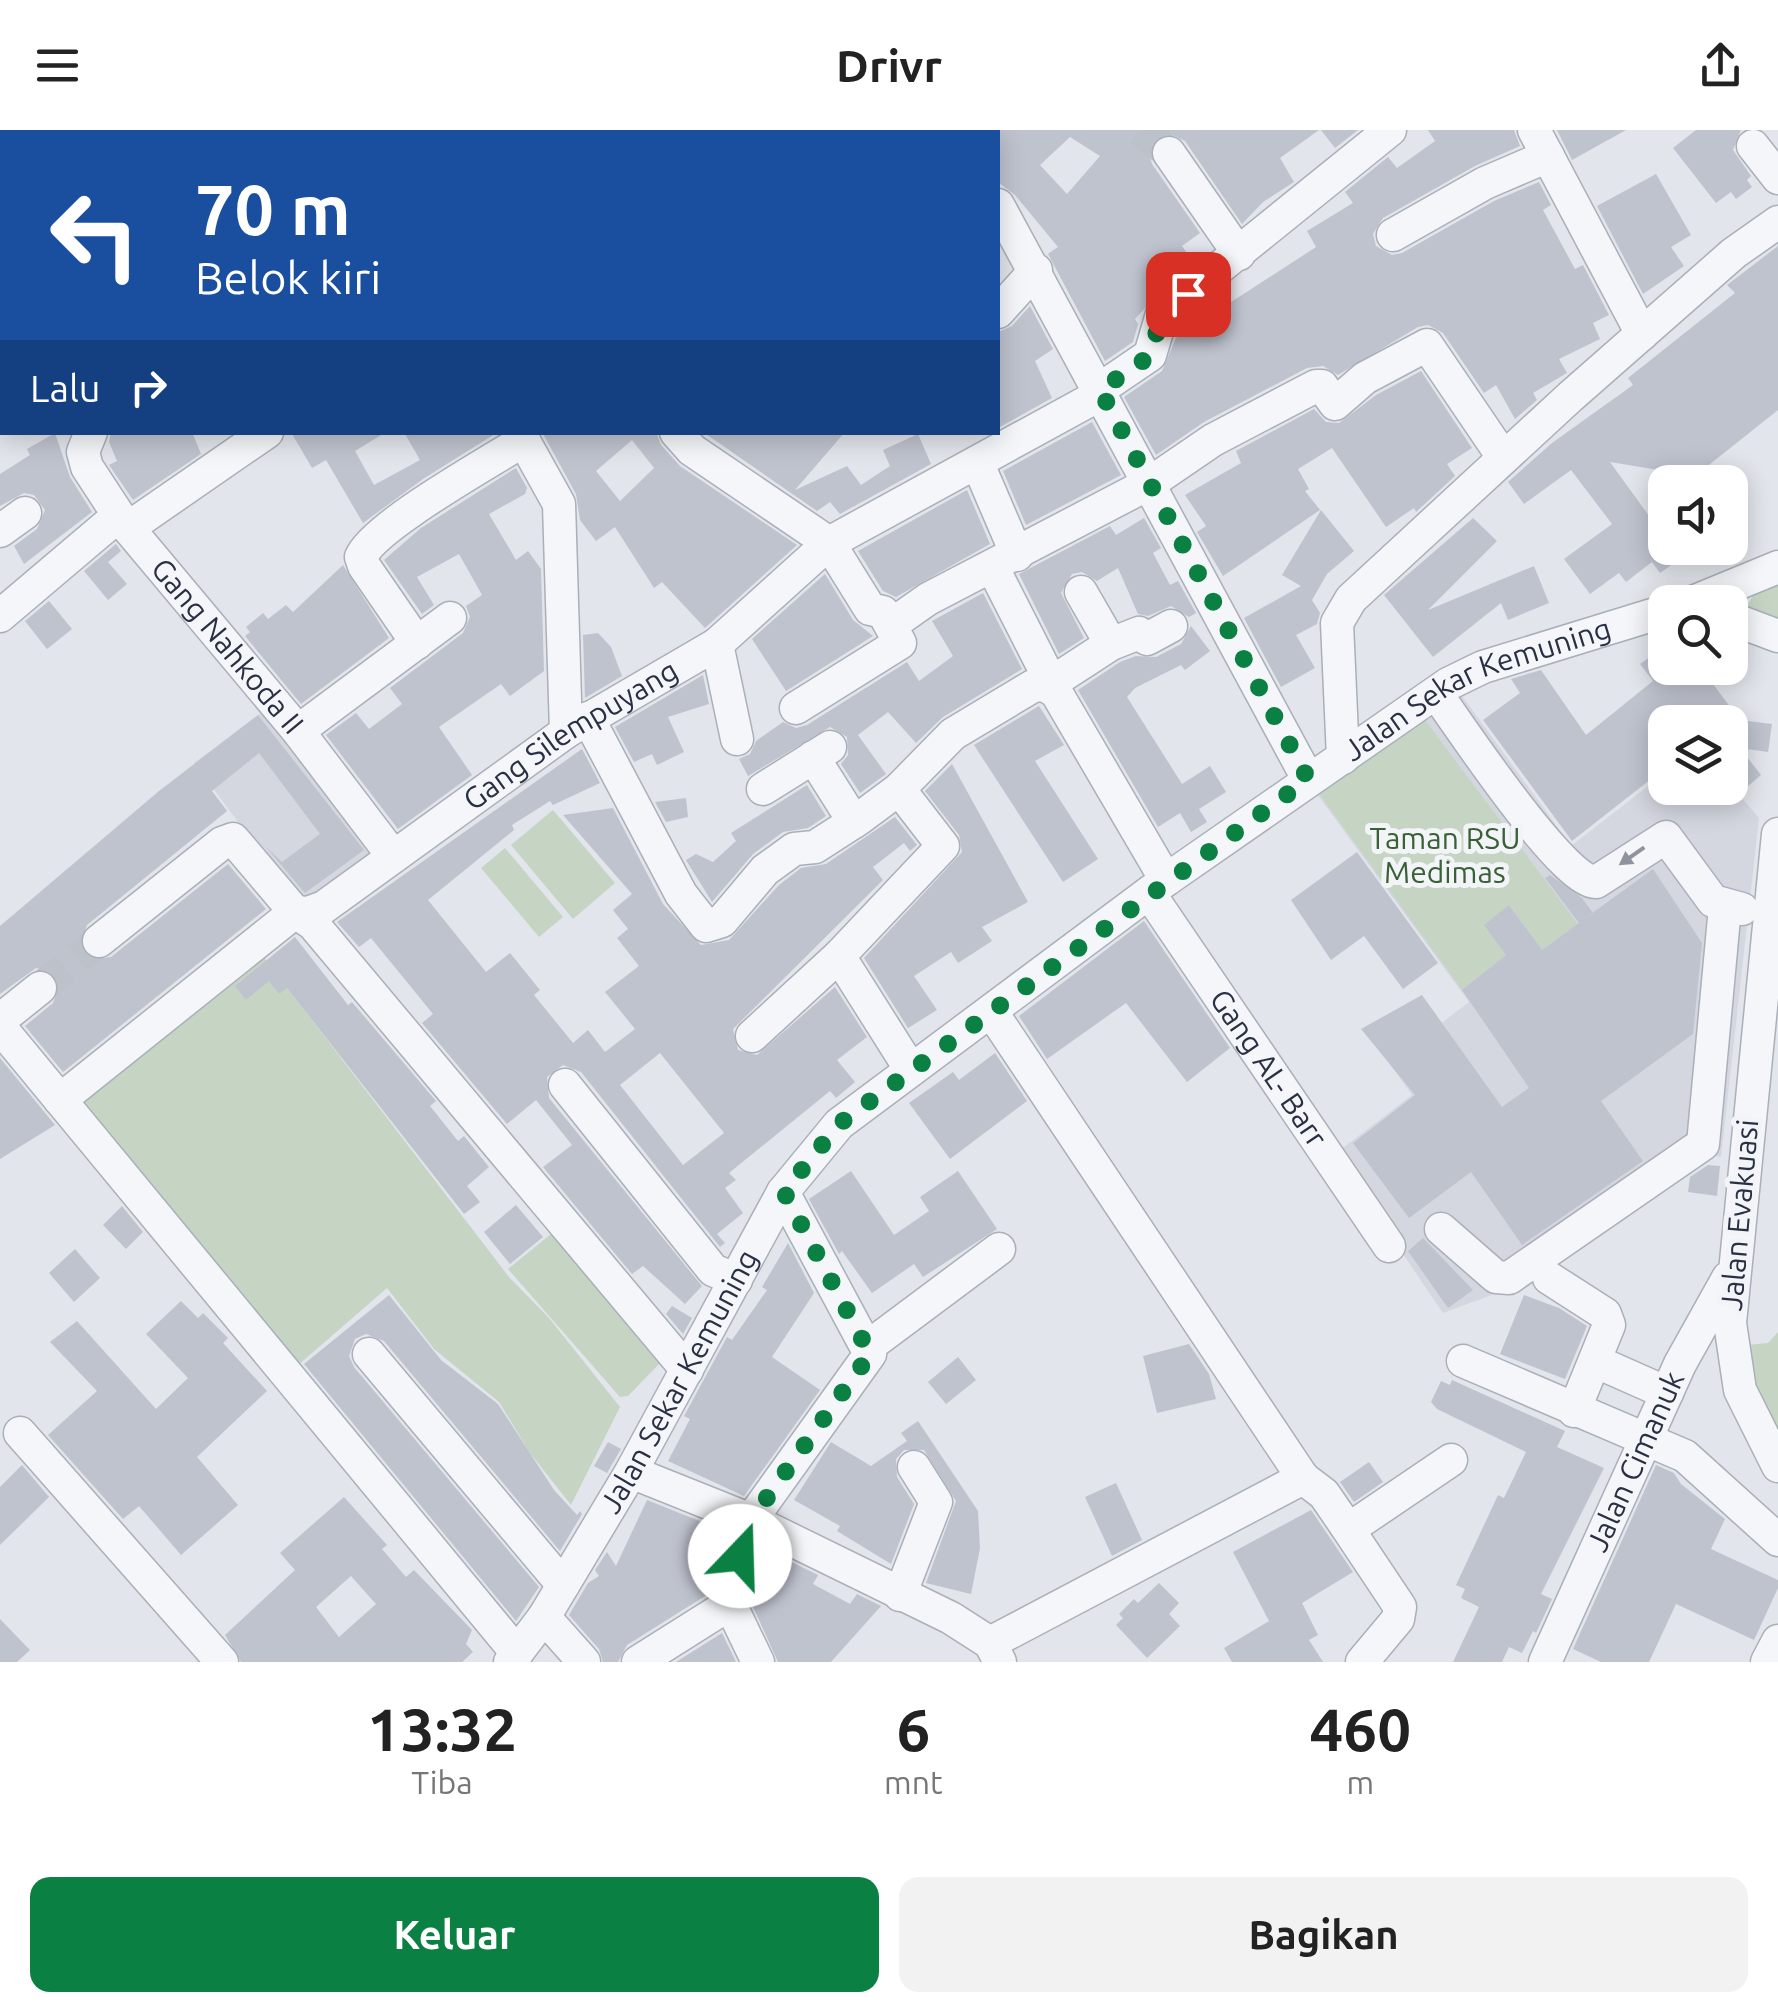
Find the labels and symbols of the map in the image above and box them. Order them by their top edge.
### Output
pin [1146,252,1231,337]
street label: Gang Nahkoda II [145,551,311,740]
street label: Jalan Sekar Kemuning [1337,611,1615,767]
street label: Gang Silempuyang [456,653,684,817]
park label: Taman RSU Medimas [1369,821,1521,889]
one-way arrow [1619,846,1646,865]
street label: Gang AL- Barr [1204,983,1335,1153]
street label: Jalan Evakuasi [1714,1118,1764,1312]
street label: Jalan Sekar Kemuning [592,1244,764,1519]
street label: Jalan Cimanuk [1579,1366,1690,1557]
position arrow [688,1504,792,1608]

